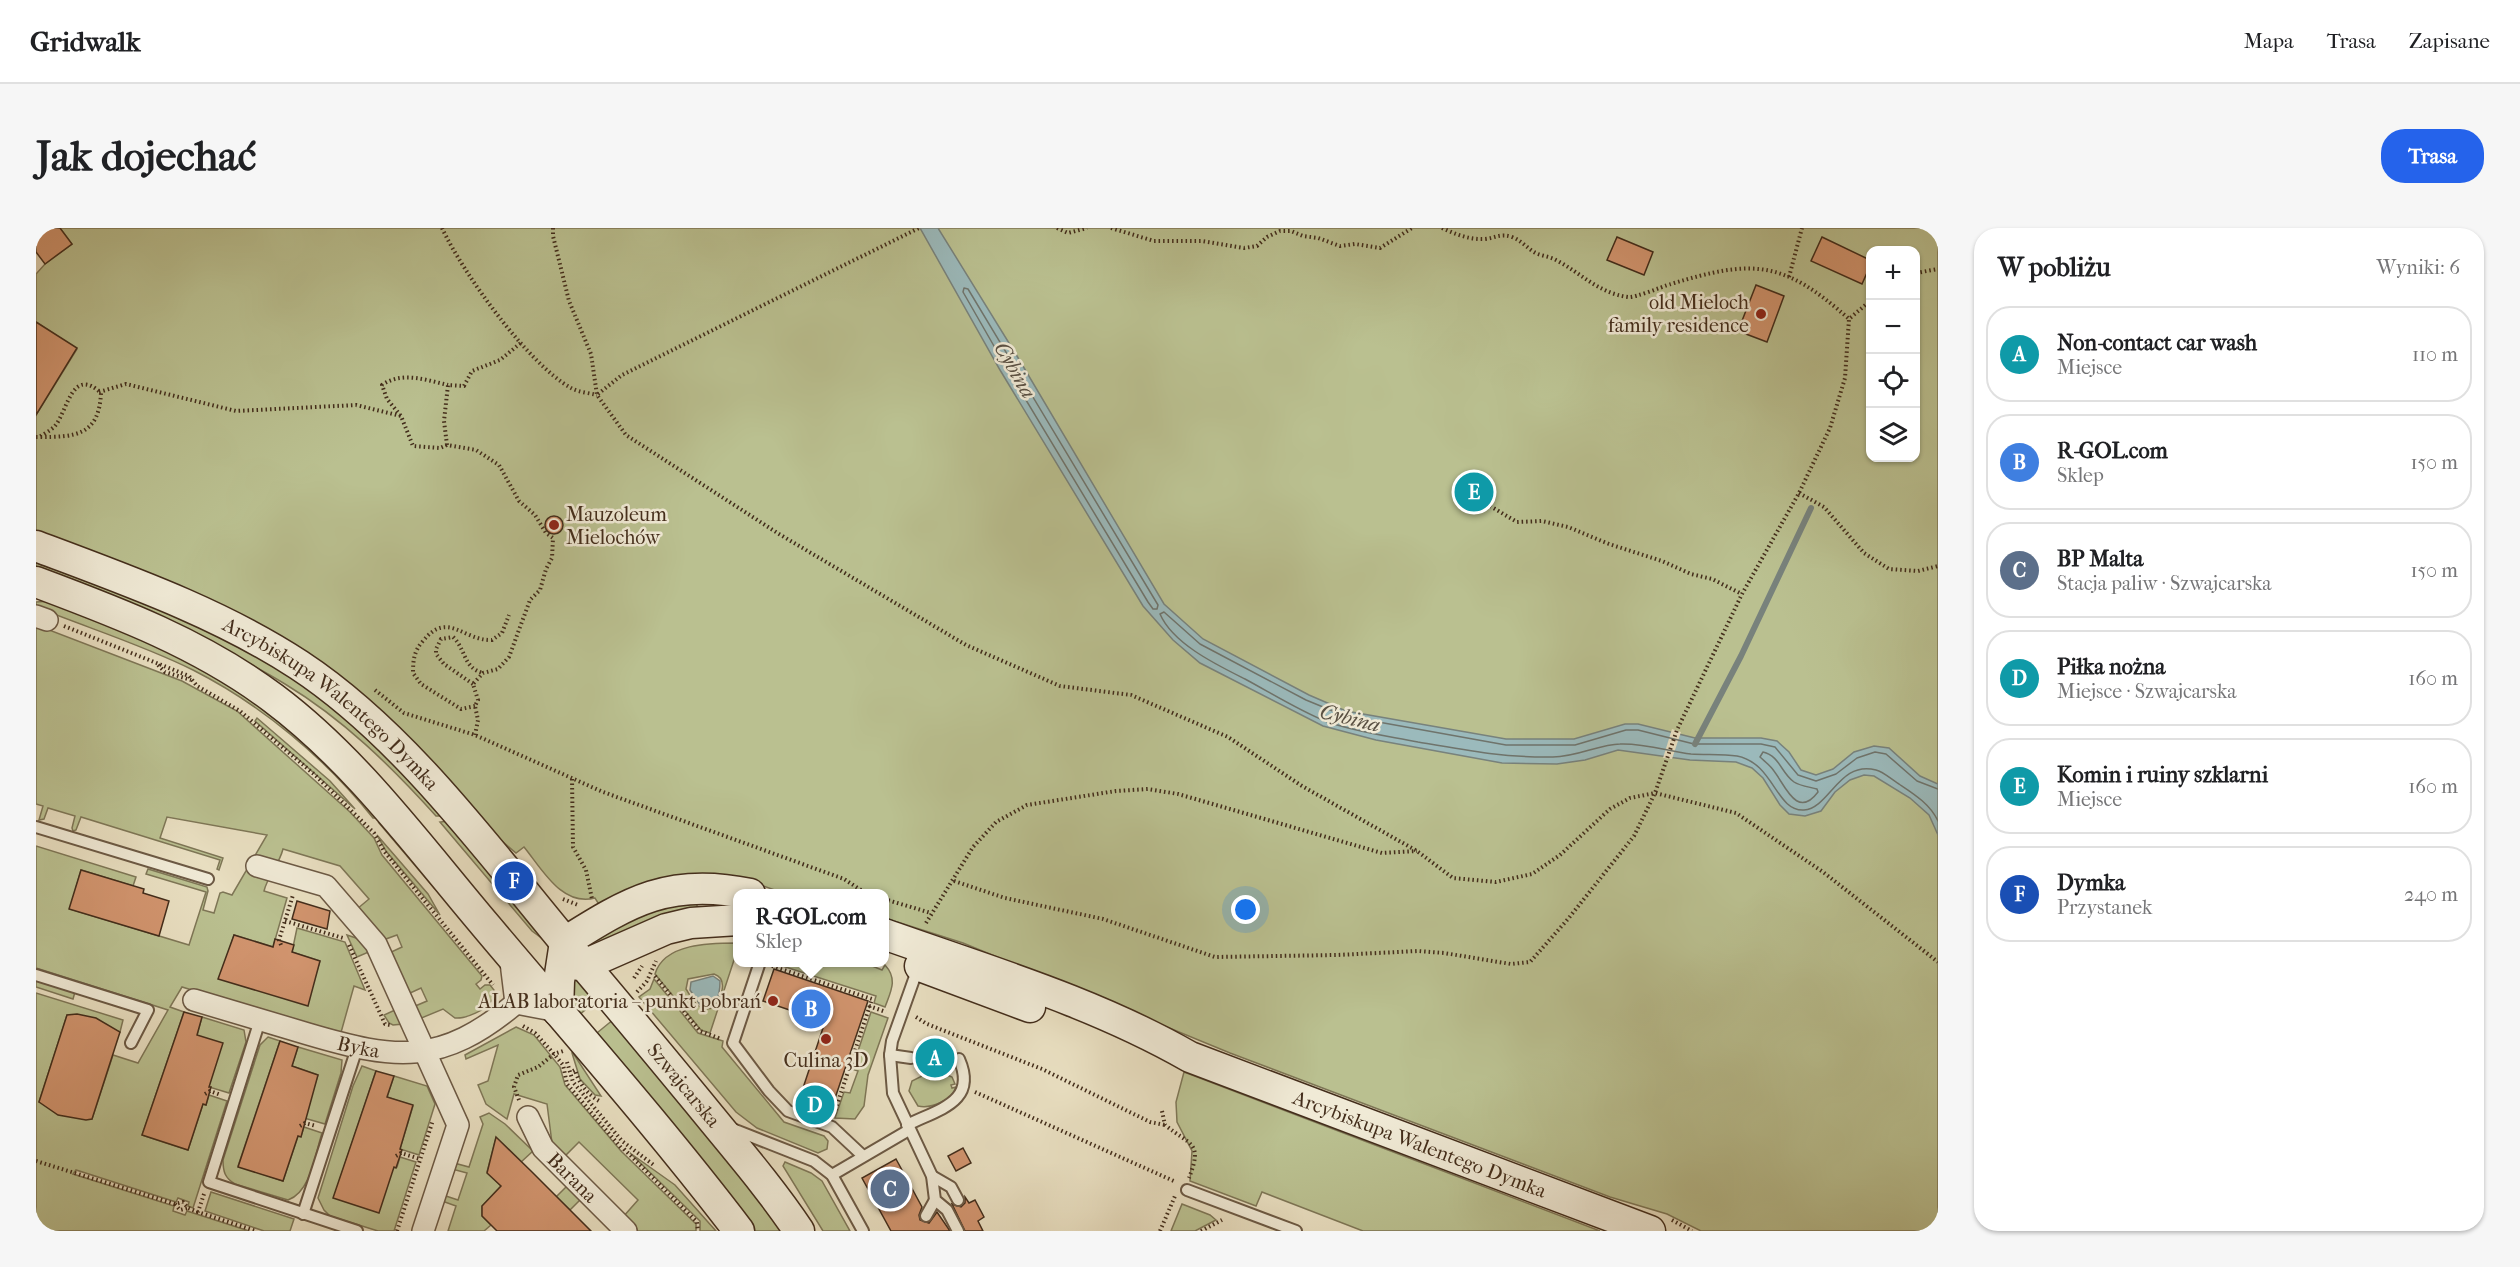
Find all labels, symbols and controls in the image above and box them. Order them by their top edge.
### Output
text: Gridwalk [30,25,141,58]
text: Mapa [2244,29,2294,53]
text: Trasa [2327,29,2376,53]
text: Zapisane [2409,29,2490,53]
button: Trasa [2381,129,2484,183]
text: Jak dojechać [36,132,256,181]
map controls [1866,246,1920,462]
button: + [1866,246,1920,300]
text: W pobliżu [1998,252,2111,283]
text: Wyniki: 6 [2377,256,2460,279]
place label: old Mieloch family residence [1608,291,1750,337]
button: − [1866,300,1920,354]
marker: old Mieloch family residence [1754,307,1768,321]
text: Non-contact car wash [2057,330,2257,356]
water label: Cybina [989,338,1041,402]
text: A [2013,343,2026,366]
text: 110 m [2412,343,2458,366]
button: locate [1866,354,1920,408]
text: Miejsce [2057,356,2122,379]
button: layers [1866,408,1920,462]
text: R-GOL.com [2057,438,2168,464]
text: B [2013,451,2026,474]
text: 150 m [2410,451,2458,474]
text: Sklep [2057,464,2104,487]
pin: E [1454,470,1494,514]
place label: Mauzoleum Mielochów [566,503,667,549]
marker: Mauzoleum Mielochów [547,518,561,532]
text: BP Malta [2057,546,2143,572]
text: C [2013,559,2026,582]
text: 150 m [2410,559,2458,582]
text: Stacja paliw · Szwajcarska [2057,572,2272,595]
street label: Arcybiskupa Walentego Dymka [218,612,444,795]
text: Piłka nożna [2057,654,2165,680]
text: D [2012,667,2027,690]
text: 160 m [2408,667,2458,690]
text: Miejsce · Szwajcarska [2057,680,2236,703]
water label: Cybina [1317,699,1383,737]
text: Komin i ruiny szklarni [2057,762,2268,788]
text: E [2013,775,2026,798]
text: 160 m [2408,775,2458,798]
text: Miejsce [2057,788,2122,811]
pin: F [494,858,534,904]
text: Dymka [2057,870,2125,896]
text: F [2014,883,2025,906]
text: 240 m [2404,883,2458,906]
popup [733,889,889,967]
your location [1231,895,1260,924]
text: Przystanek [2057,896,2152,919]
text: R-GOL.com [756,904,866,930]
text: Sklep [756,930,802,953]
pin: B [792,986,830,1032]
place label: ALAB laboratoria – punkt pobrań [477,990,761,1013]
marker: ALAB laboratoria – punkt pobrań [766,994,780,1008]
street label: Byka [335,1032,382,1063]
marker: Culina 3D [819,1032,833,1046]
pin: A [916,1036,954,1080]
street label: Szwajcarska [643,1039,725,1133]
place label: Culina 3D [784,1049,868,1072]
pin: D [796,1082,834,1128]
street label: Arcybiskupa Walentego Dymka [1289,1086,1550,1203]
street label: Barana [542,1148,602,1208]
pin: C [870,1166,910,1212]

